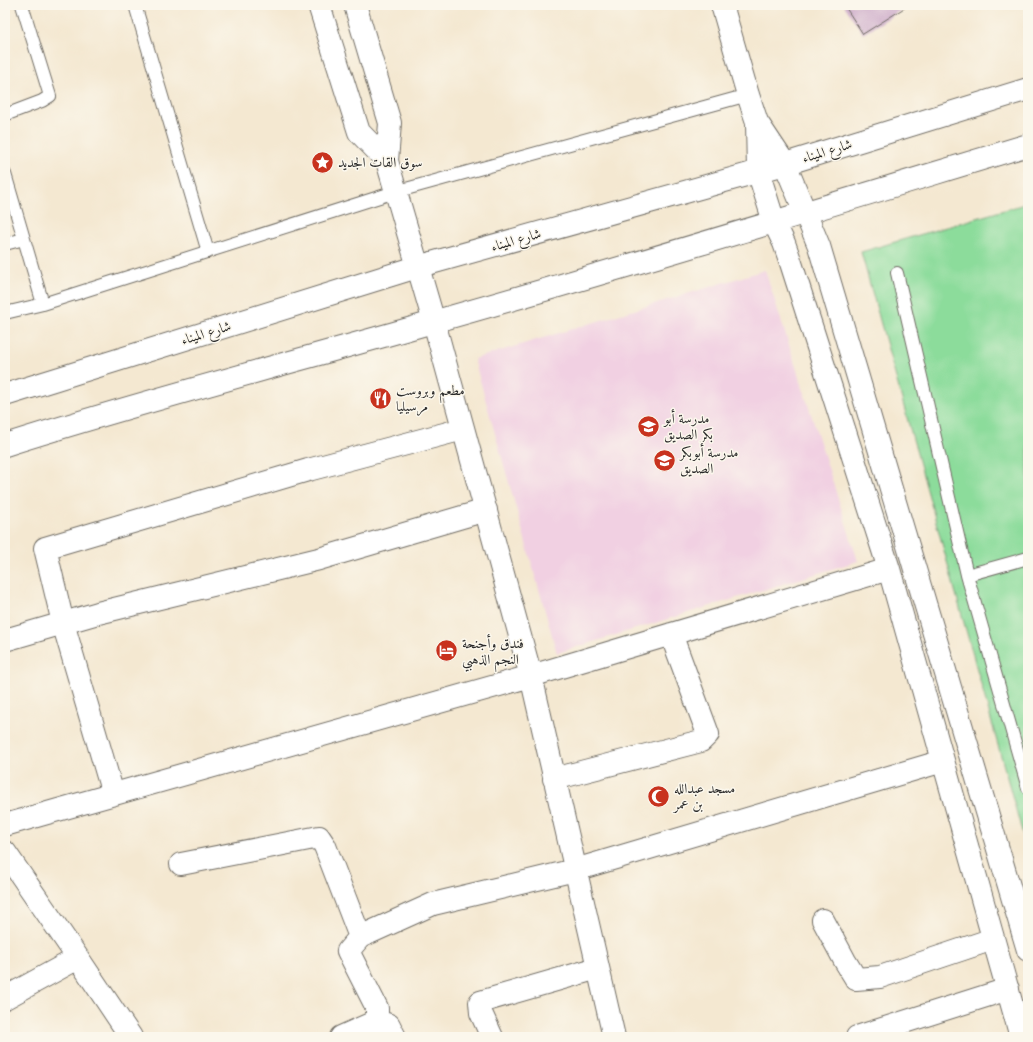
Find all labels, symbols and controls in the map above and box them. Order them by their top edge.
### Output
street label: شارع الميناء [800,134,855,170]
place icon: سوق القات الجديد [309,149,335,175]
place label: سوق القات الجديد [338,153,422,172]
street label: شارع الميناء [489,224,544,258]
street label: شارع الميناء [179,316,234,352]
place label: مطعم وبروست مرسيليا [396,381,465,416]
restaurant icon: مطعم وبروست مرسيليا [367,385,393,411]
place label: مدرسة أبو بكر الصديق [662,408,713,444]
school or university icon: مدرسة أبو بكر الصديق [636,413,662,439]
place label: مدرسة أبوبكر الصديق [678,442,739,478]
school or university icon: مدرسة أبوبكر الصديق [651,447,677,473]
place label: فندق وأجنحة النجم الذهبي [462,633,524,673]
hotel icon: فندق وأجنحة النجم الذهبي [433,638,459,664]
place label: مسجد عبدالله بن عمر [672,779,735,814]
mosque icon: مسجد عبدالله بن عمر [645,783,671,809]

